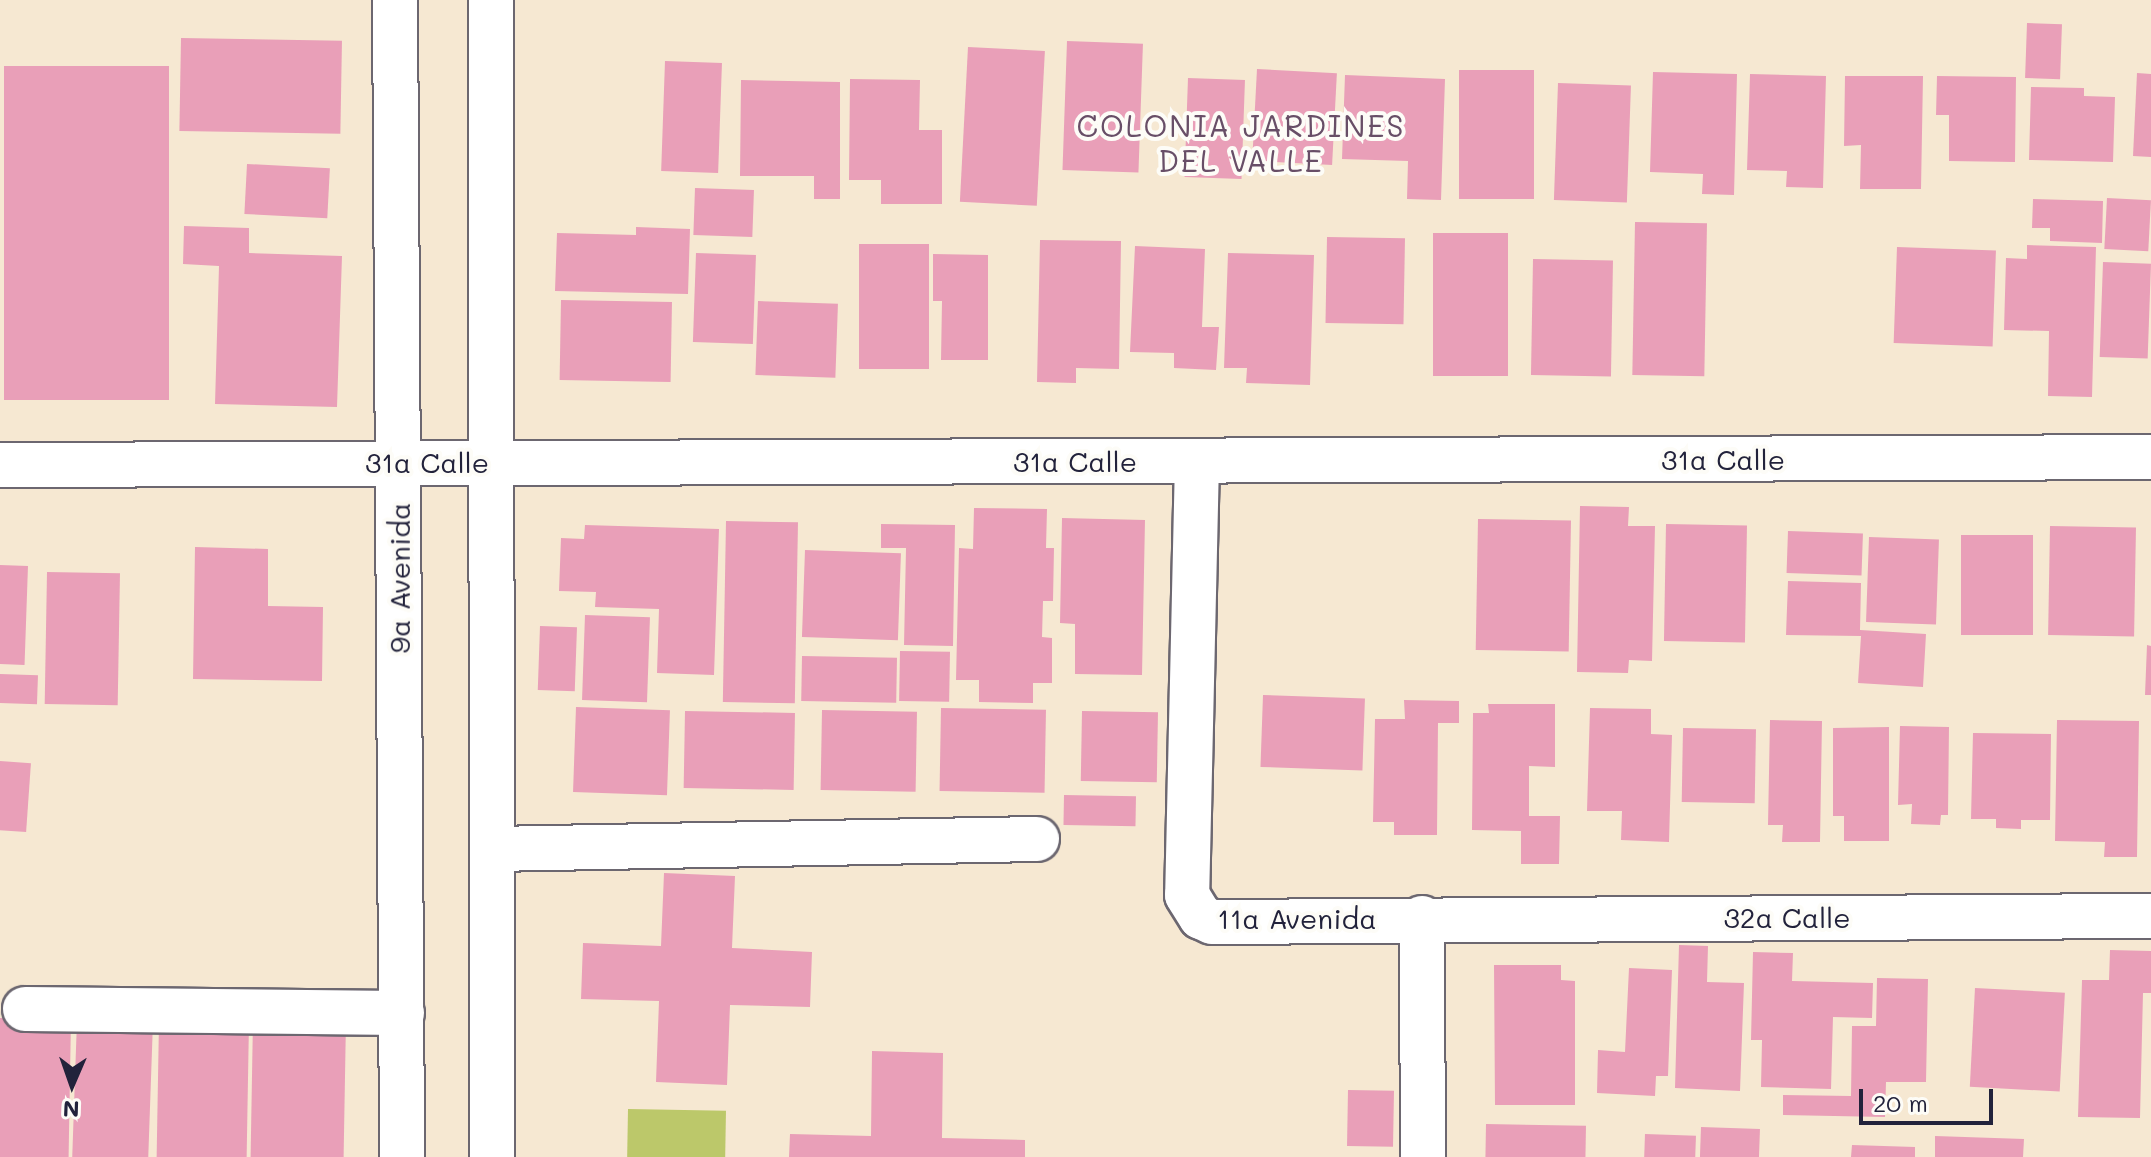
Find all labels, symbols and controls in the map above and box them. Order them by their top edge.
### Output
district label: COLONIA JARDINES DEL VALLE [1077,107,1405,178]
street label: 31a Calle [1661,442,1785,476]
street label: 31a Calle [1013,444,1137,478]
street label: 31a Calle [365,445,489,479]
street label: 9a Avenida [382,503,416,653]
street label: 32a Calle [1723,900,1851,934]
street label: 11a Avenida [1217,901,1377,935]
north arrow [32,1045,112,1125]
scale bar [1863,1073,1997,1123]
text: 20 m [1873,1087,1928,1118]
text: N [62,1095,80,1124]

